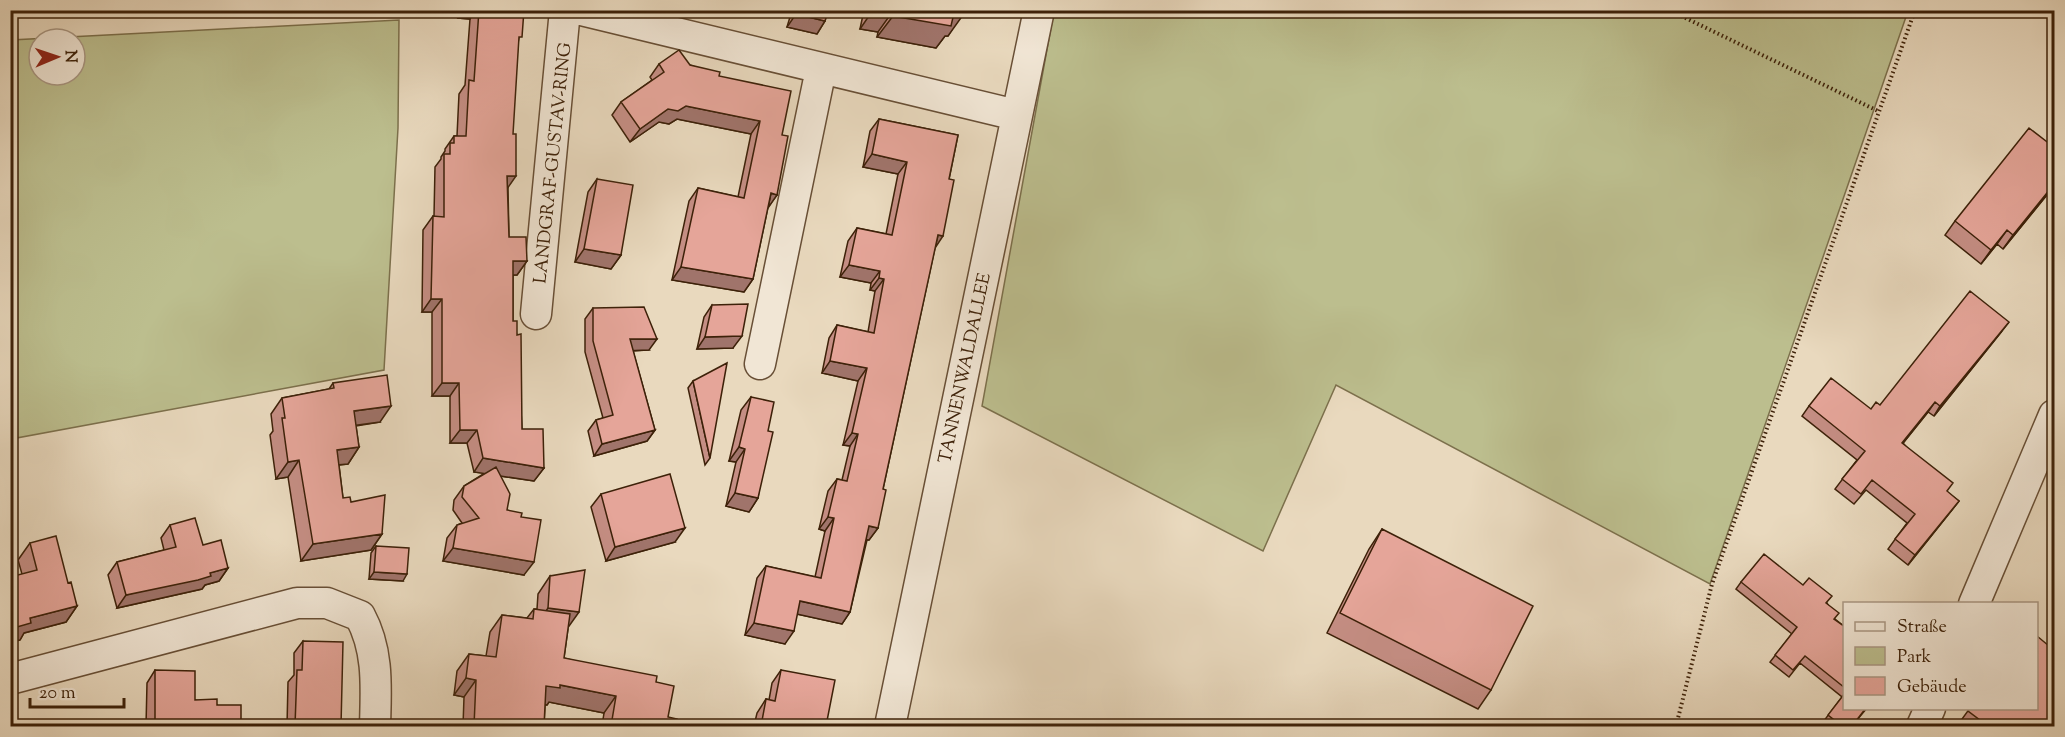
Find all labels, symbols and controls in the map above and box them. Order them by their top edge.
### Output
north arrow [27,27,87,87]
street label: LANDGRAF-GUSTAV-RING [528,41,580,285]
text: N [58,50,81,64]
street label: TANNENWALDALLEE [933,271,999,466]
legend [1843,602,2038,710]
text: Straße [1897,615,1947,641]
text: Park [1897,645,1932,671]
scale bar [30,671,124,709]
text: Gebäude [1897,675,1967,701]
text: 20 m [39,681,76,707]

